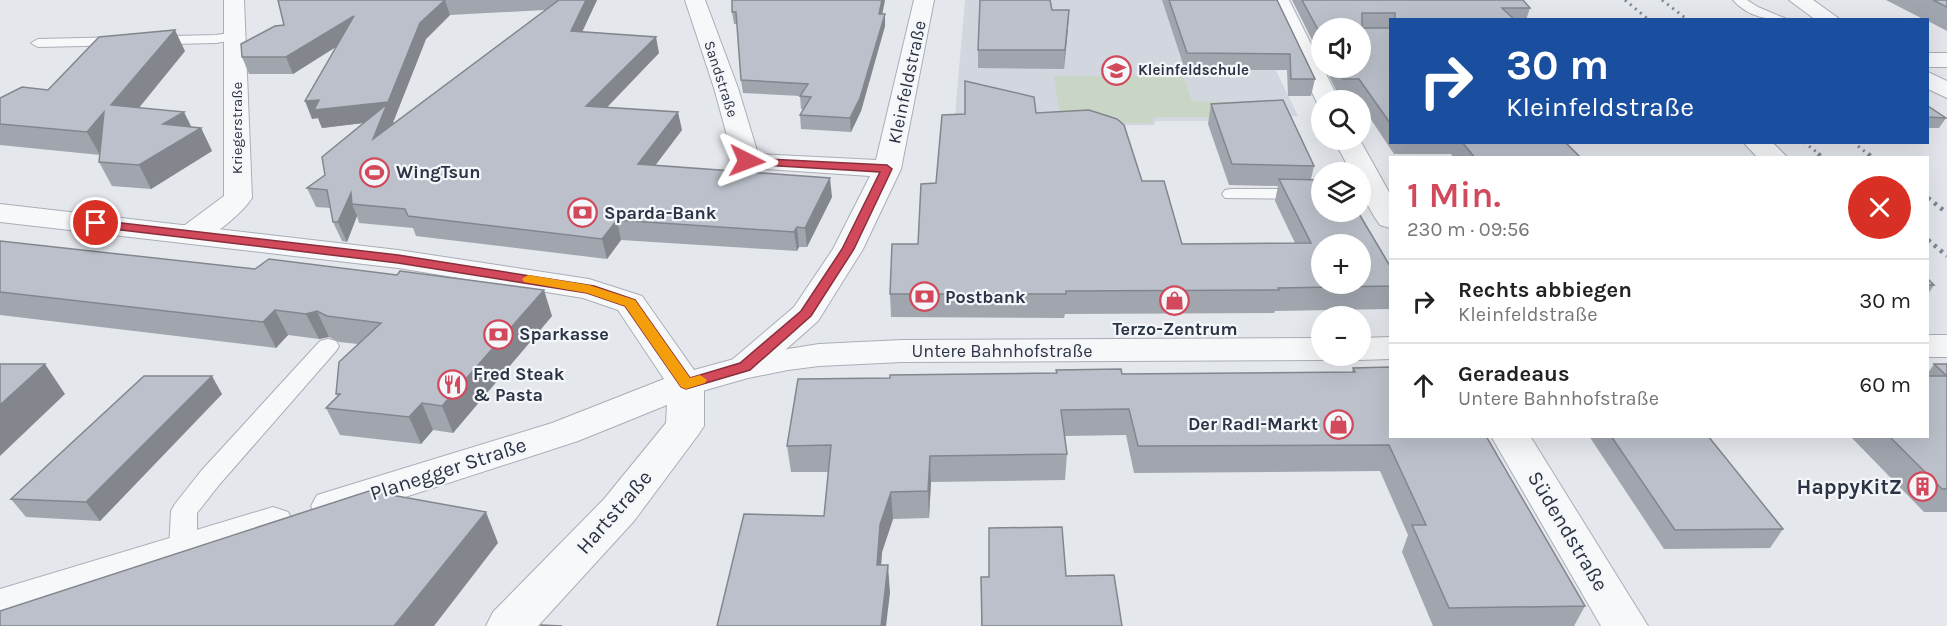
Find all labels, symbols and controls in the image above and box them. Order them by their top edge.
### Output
street label: Kleinfeldstraße [883,18,931,146]
map controls [1311,18,1371,366]
button: sound [1311,18,1371,78]
street label: Sandstraße [700,38,742,120]
text: 30 m [1506,40,1609,90]
icon: right [1407,42,1485,120]
school or university icon: Kleinfeldschule [1101,54,1133,86]
place label: Kleinfeldschule [1138,61,1249,79]
street label: Kriegerstraße [228,82,246,174]
button: search [1311,90,1371,150]
text: Kleinfeldstraße [1506,91,1694,123]
position arrow [715,129,779,193]
sports icon: WingTsun [359,156,391,188]
place label: WingTsun [396,161,480,183]
button: layers [1311,162,1371,222]
text: 1 Min. [1407,174,1501,216]
button: close [1848,176,1911,239]
pin [70,197,121,248]
bank icon: Sparda-Bank [567,197,599,229]
place label: Sparda-Bank [604,202,717,224]
icon: arrive [79,206,112,239]
text: 230 m · 09:56 [1407,218,1530,241]
button: + [1311,234,1371,294]
text: Rechts abbiegen [1458,277,1632,303]
bank icon: Postbank [908,281,940,313]
shop icon: Terzo-Zentrum [1159,284,1191,316]
icon: right [1407,285,1440,318]
place label: Postbank [945,286,1026,308]
text: 30 m [1859,288,1911,314]
text: Kleinfeldstraße [1458,303,1597,326]
button: − [1311,306,1371,366]
bank icon: Sparkasse [482,318,514,350]
place label: Terzo-Zentrum [1112,318,1238,340]
place label: Sparkasse [519,323,609,345]
street label: Untere Bahnhofstraße [912,340,1092,362]
text: Geradeaus [1458,361,1570,387]
place label: Fred Steak & Pasta [473,363,565,406]
restaurant icon: Fred Steak & Pasta [436,368,468,400]
icon: ahead [1407,369,1440,402]
text: 60 m [1860,372,1911,398]
text: Untere Bahnhofstraße [1458,387,1659,410]
shop icon: Der Radl-Markt [1323,408,1355,440]
place label: Der Radl-Markt [1188,413,1318,435]
street label: Planegger Straße [367,432,529,506]
street label: Hartstraße [571,465,657,559]
street label: Südendstraße [1523,467,1613,595]
building icon: HappyKitZ [1907,471,1939,503]
place label: HappyKitZ [1797,475,1902,499]

